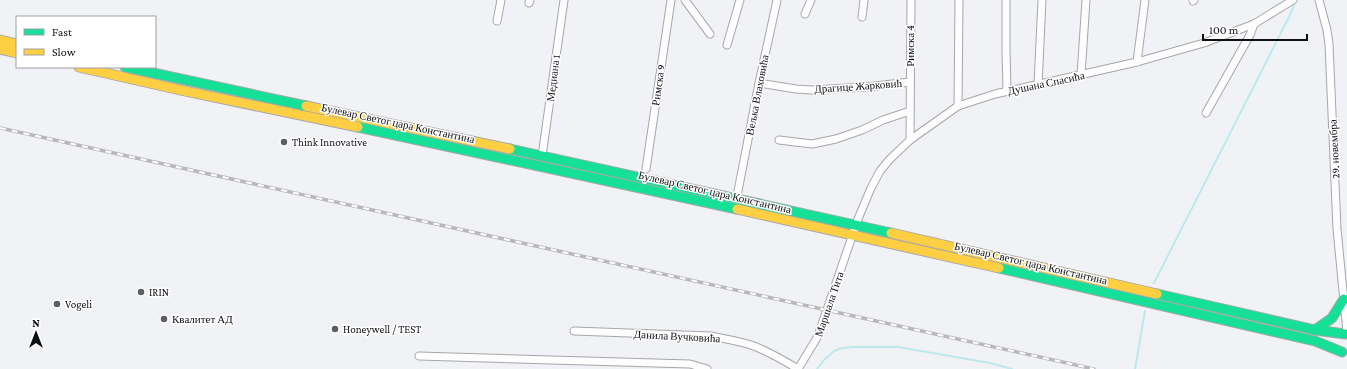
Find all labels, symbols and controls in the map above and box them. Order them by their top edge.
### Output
legend [16,16,156,68]
scale bar [1203,16,1307,42]
text: 100 m [1209,23,1239,37]
text: Fast [52,25,73,39]
street label: Римска 4 [904,25,916,67]
text: Slow [52,45,76,59]
street label: Медиана 1 [544,53,562,102]
street label: Вељка Влаховића [743,53,771,136]
street label: Римска 9 [649,64,667,106]
street label: Душана Спасића [1006,69,1086,97]
street label: Драгице Жарковић [814,77,903,95]
street label: Булевар Светог цара Константина [320,101,476,145]
street label: 29. новембра [1326,119,1342,179]
place label: Think Innovative [292,136,367,148]
marker: Think Innovative [279,137,289,147]
street label: Булевар Светог цара Константина [637,169,793,215]
street label: Булевар Светог цара Константина [953,240,1109,286]
street label: Маршала Тита [812,270,846,338]
place label: IRIN [149,286,169,298]
marker: IRIN [136,287,146,297]
place label: Vogeli [65,298,92,311]
marker: Vogeli [52,299,62,309]
north arrow [16,313,56,353]
place label: Квалитет АД [172,313,233,325]
marker: Квалитет АД [159,314,169,324]
text: N [32,317,40,329]
place label: Honeywell / TEST [343,323,421,336]
marker: Honeywell / TEST [330,324,340,334]
street label: Данила Вучковића [633,328,721,344]

